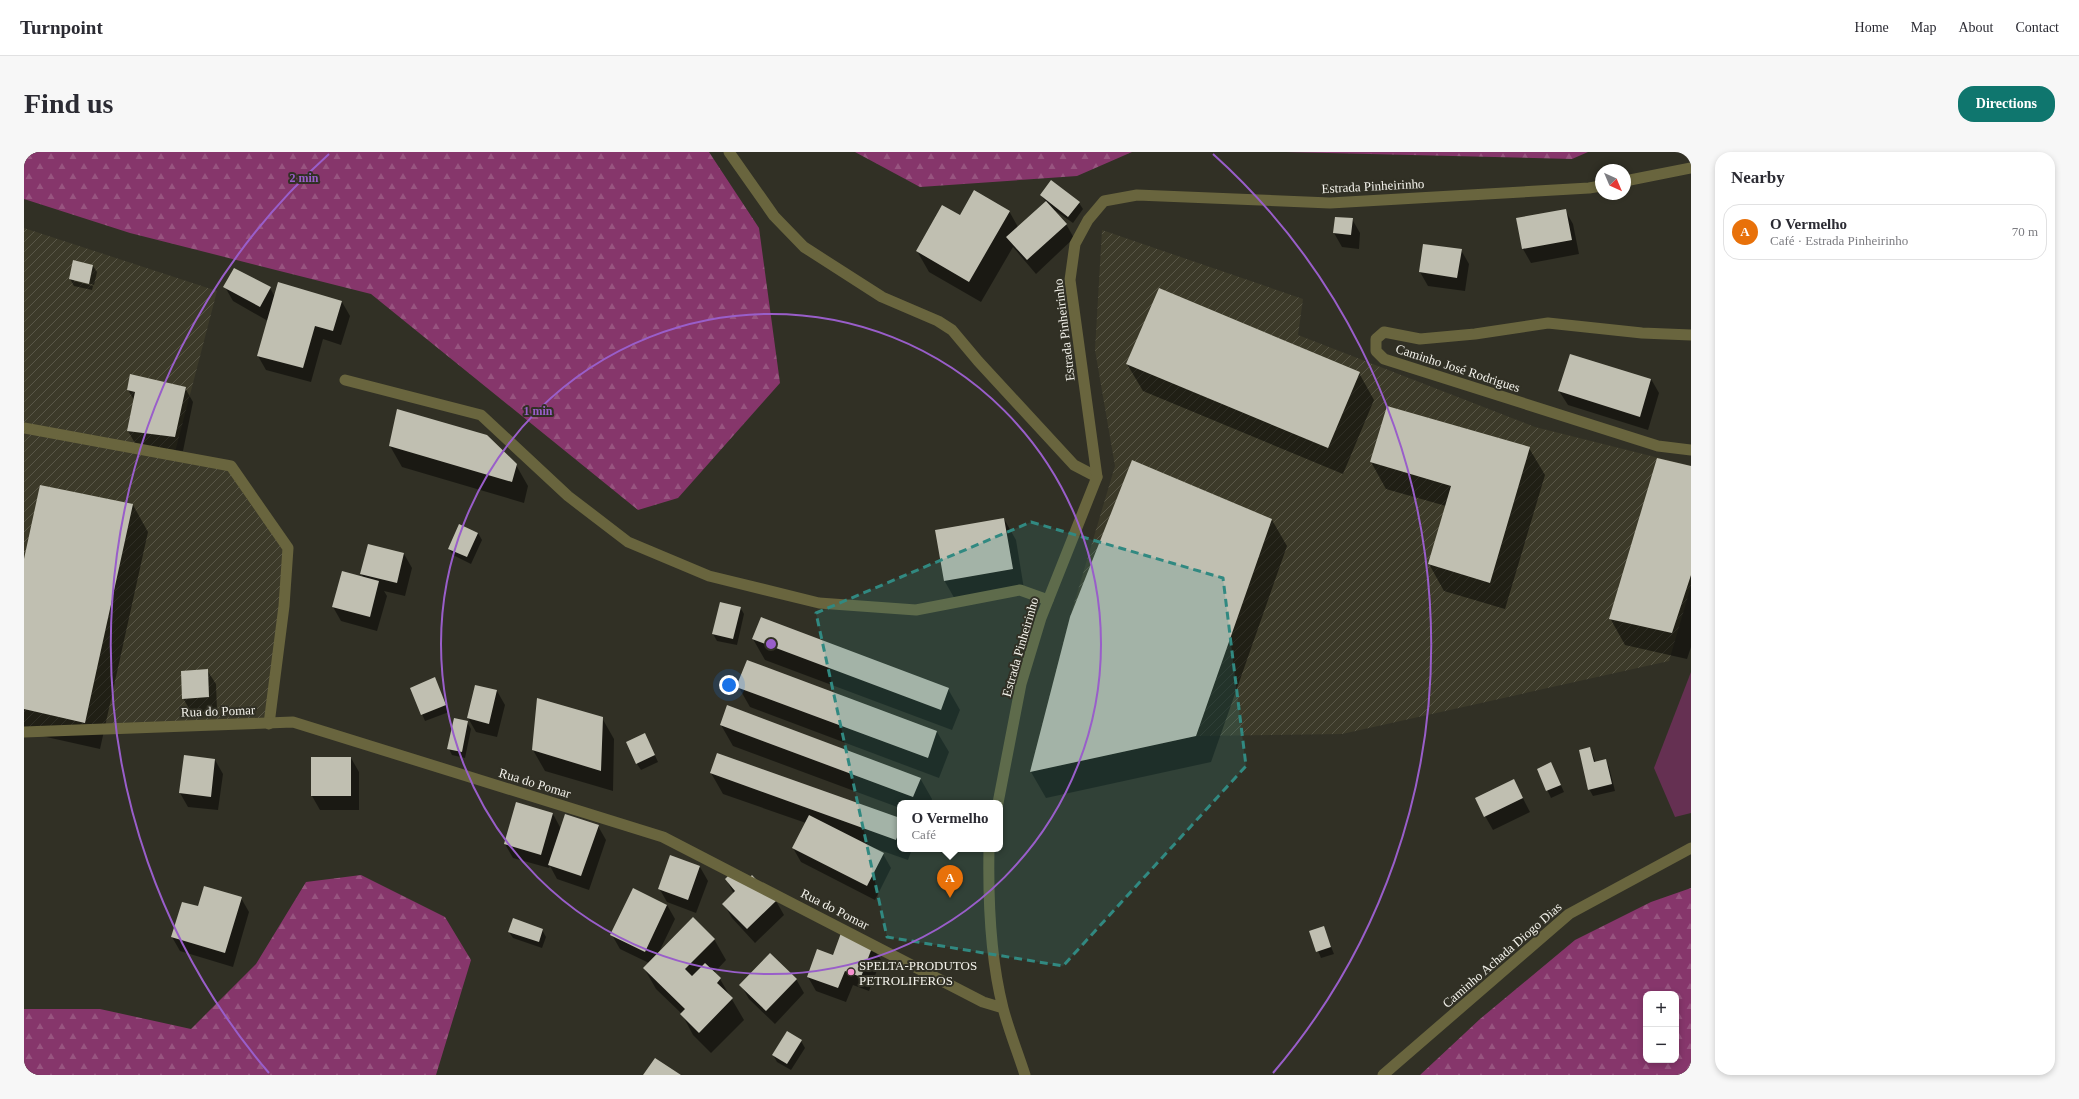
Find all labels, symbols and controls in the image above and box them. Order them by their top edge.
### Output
text: Turnpoint [20,17,103,38]
text: Home [1855,20,1889,35]
text: Map [1911,20,1936,35]
text: About [1958,20,1993,35]
text: Contact [2015,20,2059,35]
button: Directions [1958,86,2055,122]
text: Find us [24,88,114,119]
north arrow [1595,164,1631,200]
text: Nearby [1731,168,1785,187]
text: 2 min [289,171,319,185]
street label: Estrada Pinheirinho [1321,176,1425,196]
text: O Vermelho [1770,216,1847,232]
text: A [1740,224,1750,239]
text: 70 m [2012,224,2038,239]
text: Café · Estrada Pinheirinho [1770,233,1908,248]
street label: Estrada Pinheirinho [1050,278,1078,382]
street label: Caminho José Rodrigues [1394,341,1522,395]
text: 1 min [523,404,553,418]
street label: Estrada Pinheirinho [999,595,1041,699]
centre of rings [764,637,778,651]
your location [719,675,739,695]
street label: Rua do Pomar [181,702,256,720]
street label: Rua do Pomar [497,765,573,801]
popup [897,800,1003,852]
text: O Vermelho [911,810,989,826]
text: Café [911,827,936,842]
pin: A [937,865,963,898]
street label: Rua do Pomar [798,885,872,933]
street label: Caminho Achada Diogo Dias [1439,899,1565,1011]
place label: SPELTA-PRODUTOS PETROLIFEROS [859,958,977,988]
marker: SPELTA-PRODUTOS PETROLIFEROS [846,967,856,977]
map controls [1643,991,1679,1063]
button: + [1643,991,1679,1027]
button: − [1643,1027,1679,1063]

